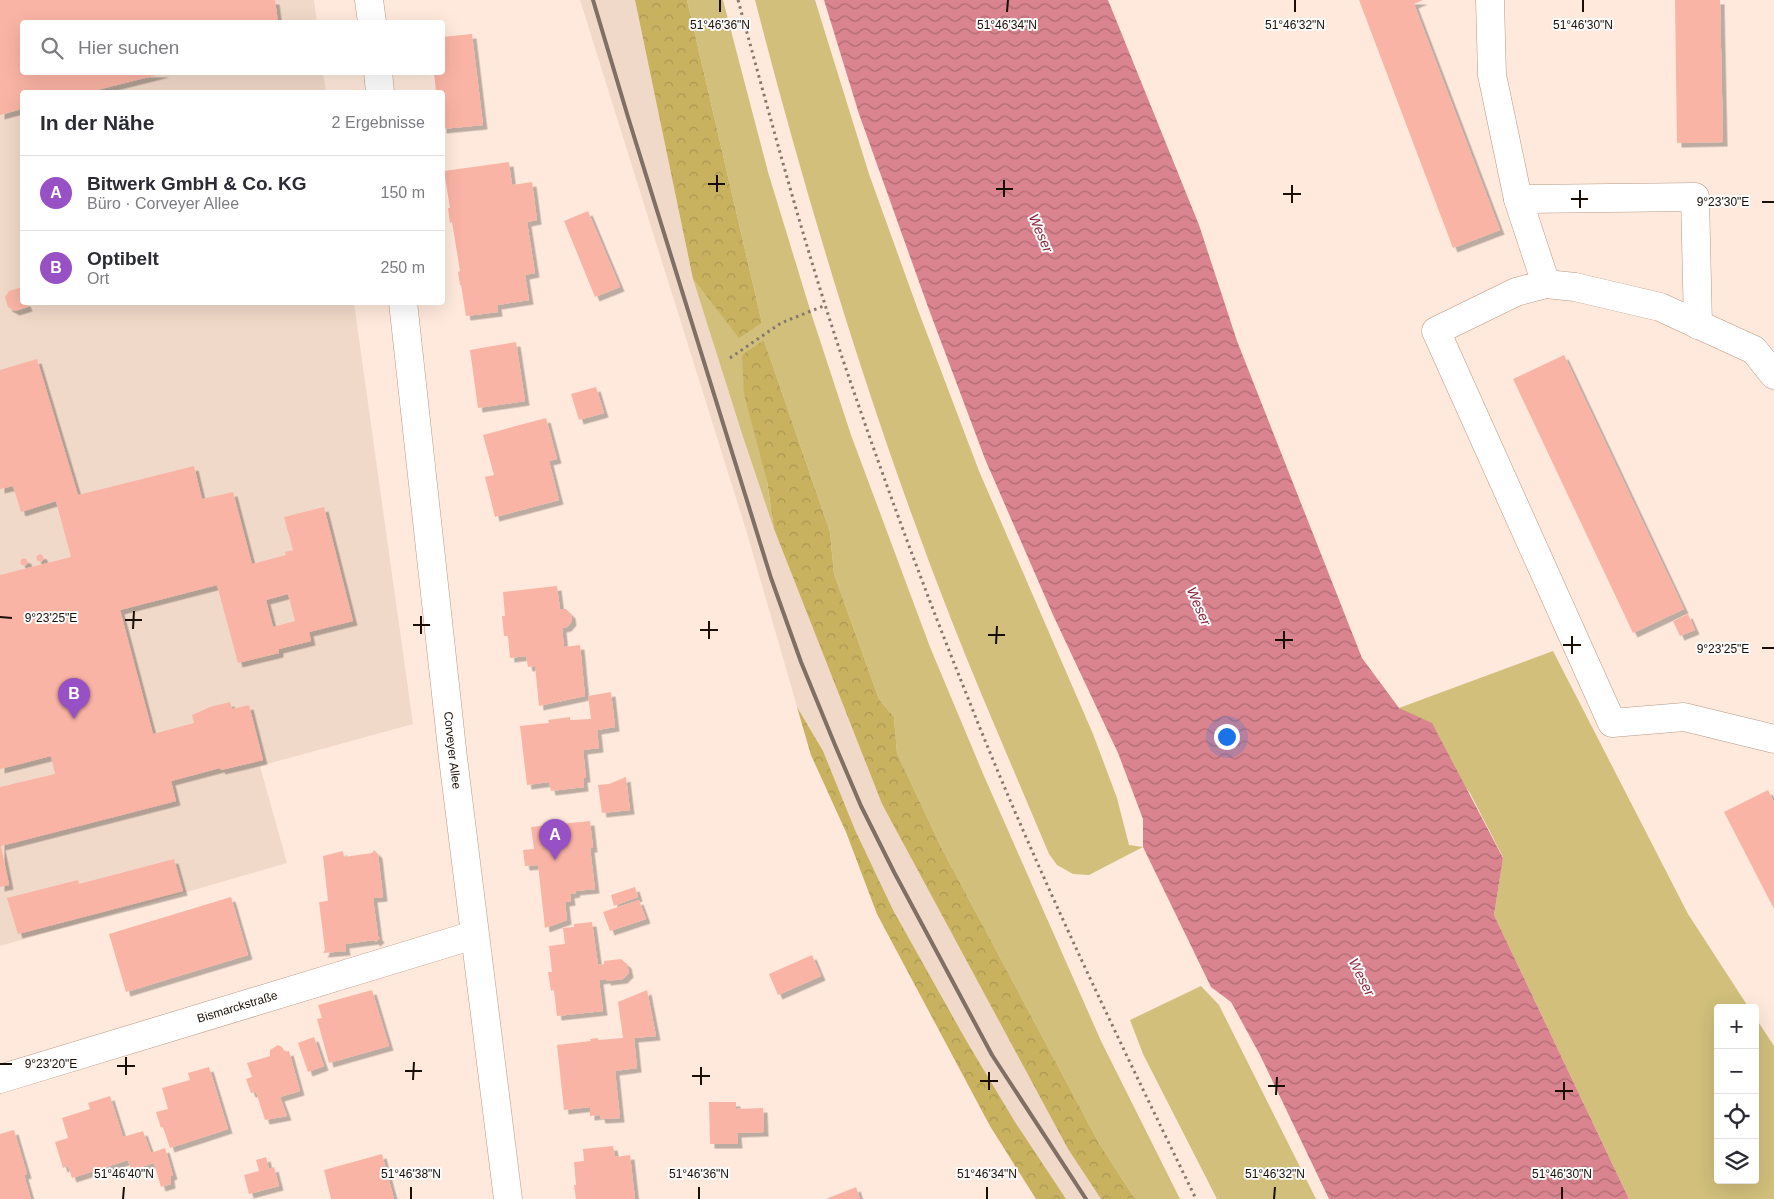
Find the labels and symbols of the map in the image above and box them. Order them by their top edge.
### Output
text: 51°46'36"N [690,18,750,32]
text: 51°46'34"N [977,18,1037,32]
text: 51°46'32"N [1265,18,1325,32]
text: 51°46'30"N [1553,18,1613,32]
text: 9°23'30"E [1697,195,1749,209]
water label: Weser [1026,211,1057,256]
water label: Weser [1184,584,1215,629]
text: 9°23'25"E [25,611,77,625]
text: 9°23'25"E [1697,642,1749,656]
pin: B [58,678,90,719]
street label: Corveyer Allee [441,711,464,790]
your location [1214,724,1240,750]
pin: A [539,819,571,860]
water label: Weser [1346,955,1379,1000]
street label: Bismarckstraße [195,988,280,1026]
text: 9°23'20"E [25,1057,77,1071]
text: 51°46'40"N [94,1167,154,1181]
text: 51°46'38"N [381,1167,441,1181]
text: 51°46'36"N [669,1167,729,1181]
text: 51°46'34"N [957,1167,1017,1181]
text: 51°46'32"N [1245,1167,1305,1181]
text: 51°46'30"N [1532,1167,1592,1181]

